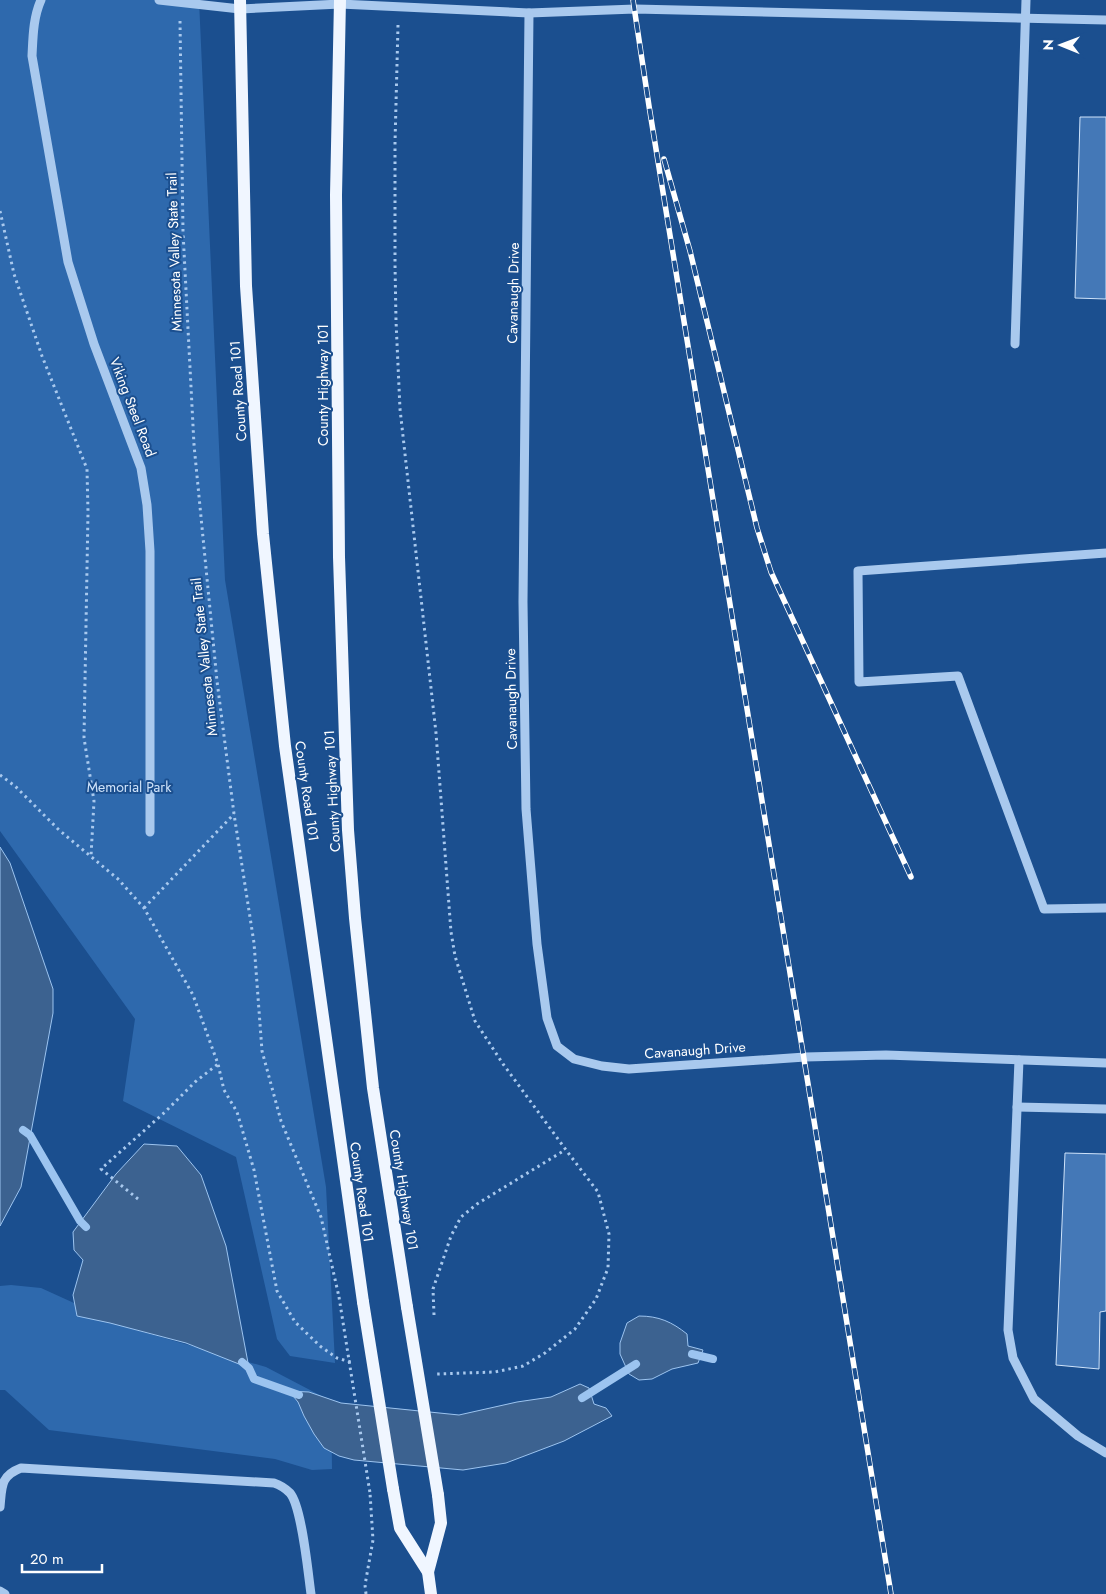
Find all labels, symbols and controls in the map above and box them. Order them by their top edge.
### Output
north arrow [1036,20,1086,70]
text: N [1038,39,1058,51]
street label: Minnesota Valley State Trail [161,172,187,332]
street label: Cavanaugh Drive [502,242,524,344]
street label: County Highway 101 [313,324,333,446]
street label: County Road 101 [224,340,252,442]
street label: Viking Steel Road [105,354,161,460]
street label: Minnesota Valley State Trail [186,577,222,737]
street label: Cavanaugh Drive [500,648,522,750]
street label: County Highway 101 [319,730,345,852]
street label: County Road 101 [290,740,324,842]
park label: Memorial Park [87,777,172,797]
street label: Cavanaugh Drive [644,1036,746,1064]
street label: County Highway 101 [385,1128,423,1252]
street label: County Road 101 [345,1141,379,1243]
scale bar [22,1542,102,1574]
text: 20 m [30,1548,64,1570]

